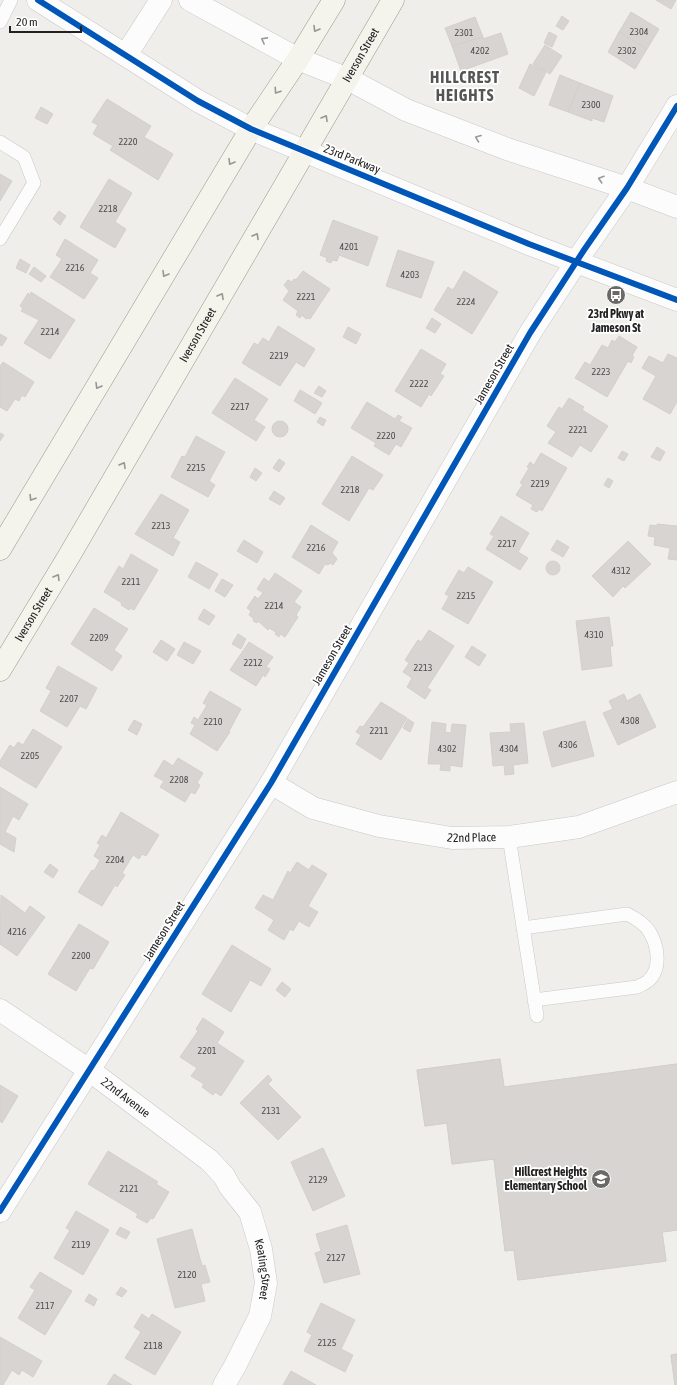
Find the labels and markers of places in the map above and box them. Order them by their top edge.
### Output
bus stop icon: 23rd Pkwy at Jameson St [605,284,627,306]
place label: 23rd Pkwy at Jameson St [588,307,645,335]
place label: Hillcrest Heights Elementary School [505,1165,588,1193]
school or university icon: Hillcrest Heights Elementary School [590,1168,612,1190]

